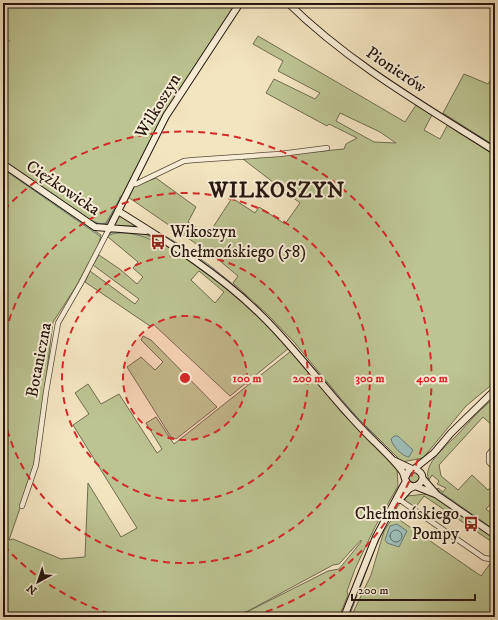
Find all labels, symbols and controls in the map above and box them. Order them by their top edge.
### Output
street label: Pionierów [362,42,431,98]
street label: Wilkoszyn [130,70,186,143]
street label: Ciężkowicka [22,155,105,221]
district label: WILKOSZYN [208,178,345,204]
place label: Wikoszyn Chełmońskiego (58) [169,221,306,263]
bus stop icon: Wikoszyn Chełmońskiego (58) [149,233,167,251]
street label: Botaniczna [21,320,57,399]
centre of rings [178,371,192,385]
text: 100 m [233,371,261,386]
text: 200 m [293,371,323,386]
text: 300 m [356,371,384,386]
text: 400 m [415,371,448,386]
place label: Chełmońskiego Pompy [355,503,460,545]
bus stop icon: Chełmońskiego Pompy [462,515,480,533]
north arrow [18,562,58,602]
scale bar [352,576,475,602]
text: N [24,581,40,597]
text: 200 m [358,583,388,598]

